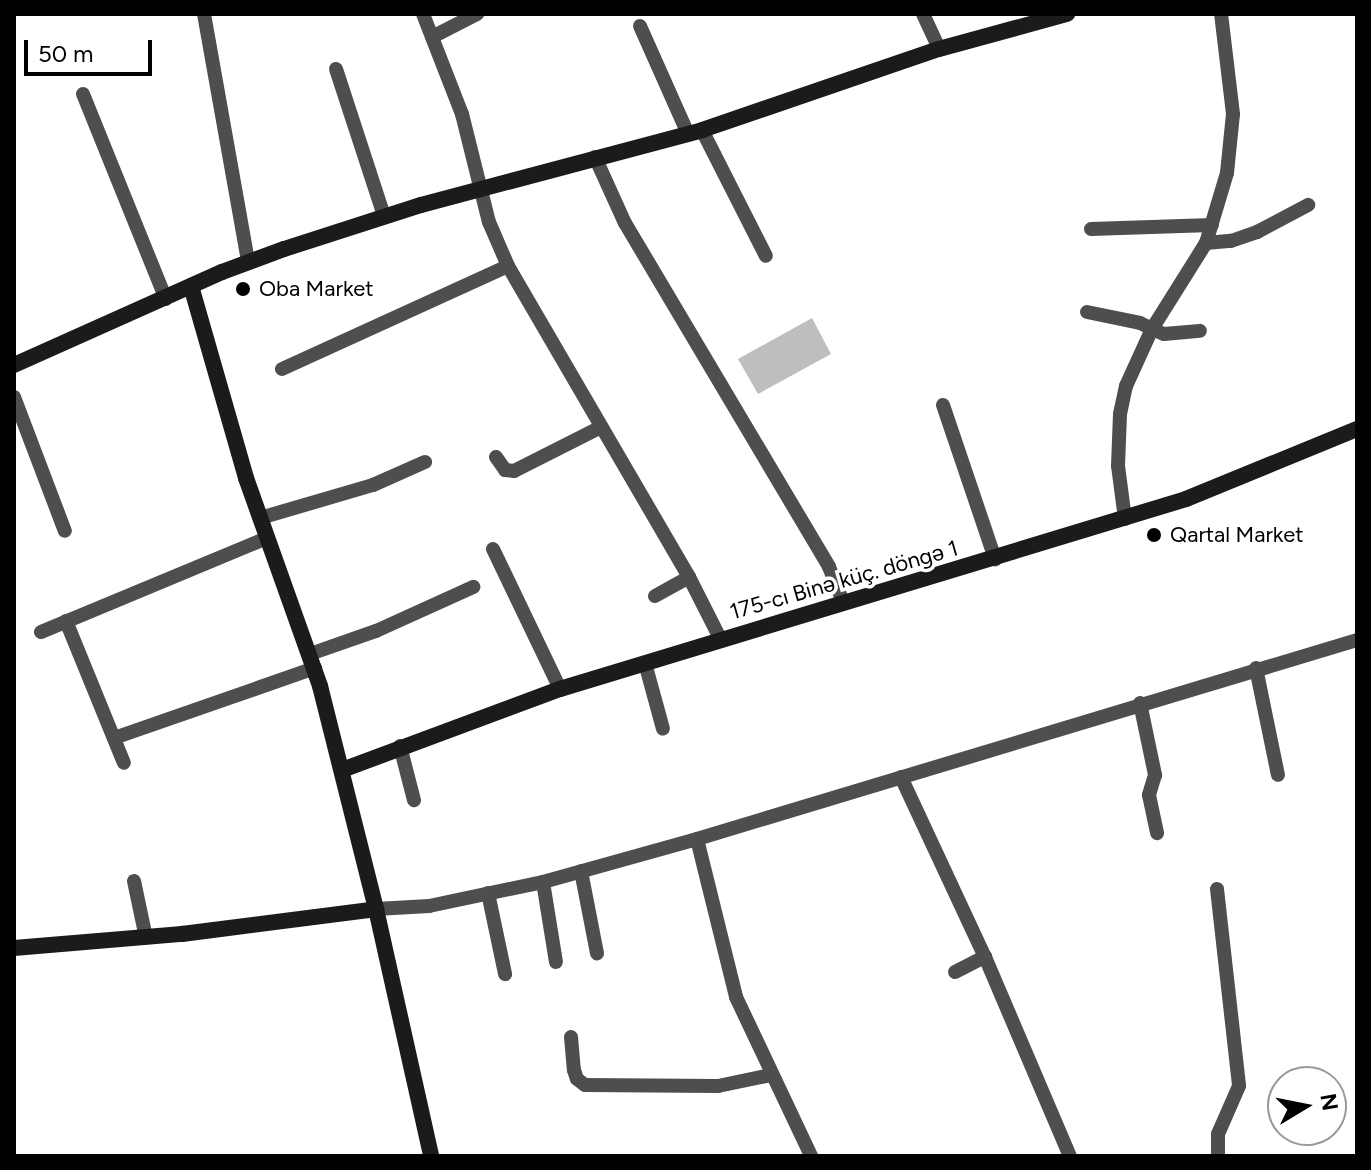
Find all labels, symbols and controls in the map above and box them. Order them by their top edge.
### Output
scale bar [28,24,156,74]
text: 50 m [38,39,94,68]
place label: Oba Market [259,276,374,302]
marker: Oba Market [234,280,252,298]
place label: Qartal Market [1170,522,1304,548]
marker: Qartal Market [1145,526,1163,544]
street label: 175-cı Binə küç. döngə 1 [727,535,961,625]
north arrow [1267,1066,1347,1146]
text: N [1314,1091,1344,1113]

